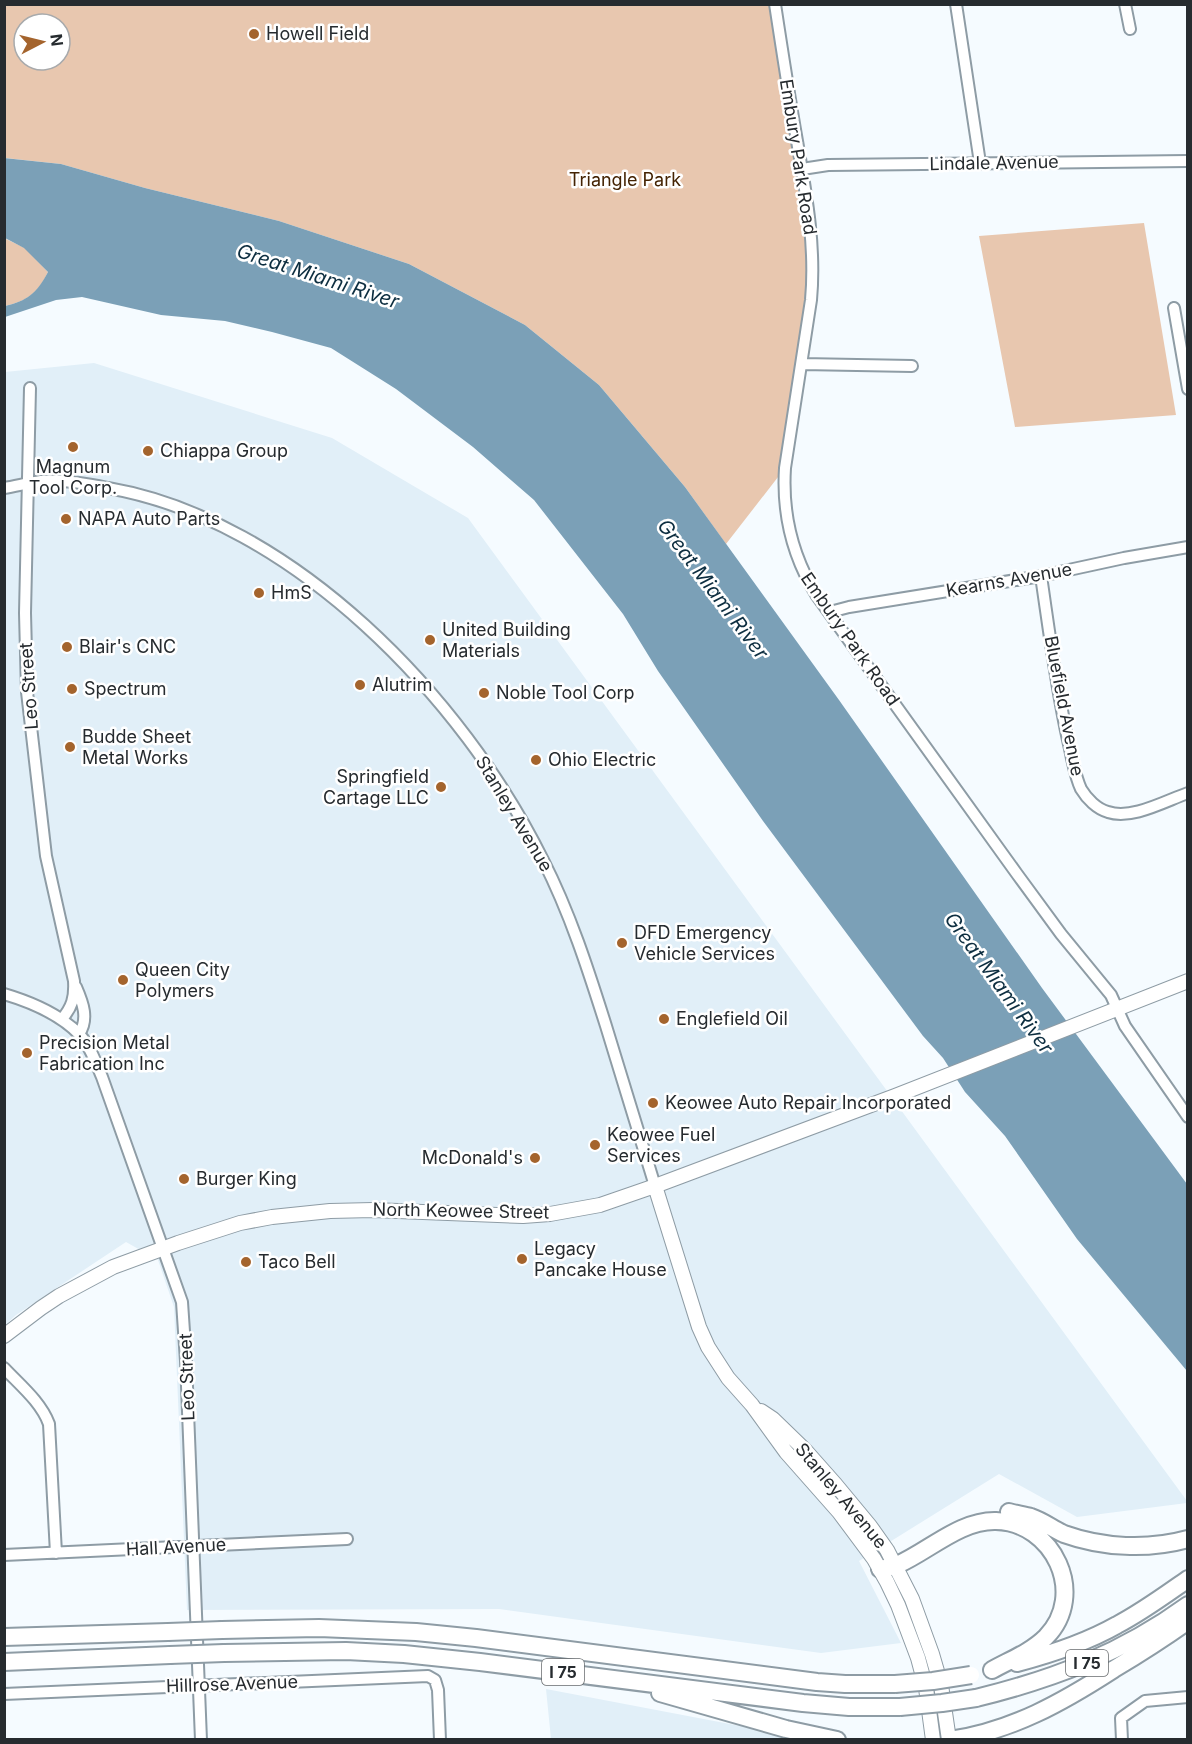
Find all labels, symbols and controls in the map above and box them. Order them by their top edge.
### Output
north arrow [12,12,72,72]
place label: Howell Field [266,23,369,44]
marker: Howell Field [247,27,261,41]
text: N [46,33,68,47]
street label: Embury Park Road [776,77,821,236]
street label: Lindale Avenue [929,151,1059,174]
park label: Triangle Park [569,169,681,190]
water label: Great Miami River [234,238,402,314]
marker: Magnum Tool Corp. [66,440,80,454]
place label: Chiappa Group [160,440,288,461]
marker: Chiappa Group [141,444,155,458]
place label: Magnum Tool Corp. [29,456,117,498]
place label: NAPA Auto Parts [78,508,220,529]
marker: NAPA Auto Parts [59,512,73,526]
water label: Great Miami River [653,514,774,664]
street label: Kearns Avenue [944,558,1074,601]
street label: Embury Park Road [797,568,904,709]
place label: HmS [271,582,312,603]
marker: HmS [252,586,266,600]
place label: United Building Materials [442,619,571,661]
marker: United Building Materials [423,633,437,647]
street label: Bluefield Avenue [1041,634,1088,778]
place label: Blair's CNC [79,636,176,657]
marker: Blair's CNC [60,640,74,654]
street label: Leo Street [15,642,42,730]
place label: Alutrim [372,674,433,695]
place label: Spectrum [84,678,166,699]
marker: Alutrim [353,678,367,692]
marker: Spectrum [65,682,79,696]
place label: Noble Tool Corp [496,682,635,703]
marker: Noble Tool Corp [477,686,491,700]
place label: Budde Sheet Metal Works [82,726,191,768]
marker: Budde Sheet Metal Works [63,740,77,754]
place label: Ohio Electric [548,749,656,770]
street label: Stanley Avenue [472,752,557,875]
marker: Ohio Electric [529,753,543,767]
place label: Springfield Cartage LLC [323,766,429,808]
marker: Springfield Cartage LLC [434,780,448,794]
water label: Great Miami River [940,908,1059,1059]
place label: DFD Emergency Vehicle Services [634,922,775,964]
marker: DFD Emergency Vehicle Services [615,936,629,950]
place label: Queen City Polymers [135,959,230,1001]
marker: Queen City Polymers [116,973,130,987]
place label: Englefield Oil [676,1008,788,1029]
marker: Englefield Oil [657,1012,671,1026]
place label: Precision Metal Fabrication Inc [39,1032,170,1074]
marker: Precision Metal Fabrication Inc [20,1046,34,1060]
place label: Keowee Auto Repair Incorporated [665,1092,951,1113]
marker: Keowee Auto Repair Incorporated [646,1096,660,1110]
place label: Keowee Fuel Services [607,1124,715,1166]
marker: Keowee Fuel Services [588,1138,602,1152]
place label: McDonald's [422,1147,523,1168]
marker: McDonald's [528,1151,542,1165]
place label: Burger King [196,1168,297,1189]
marker: Burger King [177,1172,191,1186]
street label: North Keowee Street [373,1198,550,1223]
place label: Legacy Pancake House [534,1238,667,1280]
place label: Taco Bell [258,1251,336,1272]
marker: Legacy Pancake House [515,1252,529,1266]
marker: Taco Bell [239,1255,253,1269]
street label: Leo Street [174,1333,199,1421]
street label: Stanley Avenue [791,1439,892,1553]
street label: Hall Avenue [125,1533,227,1560]
road number: I 75 [1066,1650,1108,1676]
road number: I 75 [542,1659,584,1685]
street label: Hillrose Avenue [166,1671,298,1696]

